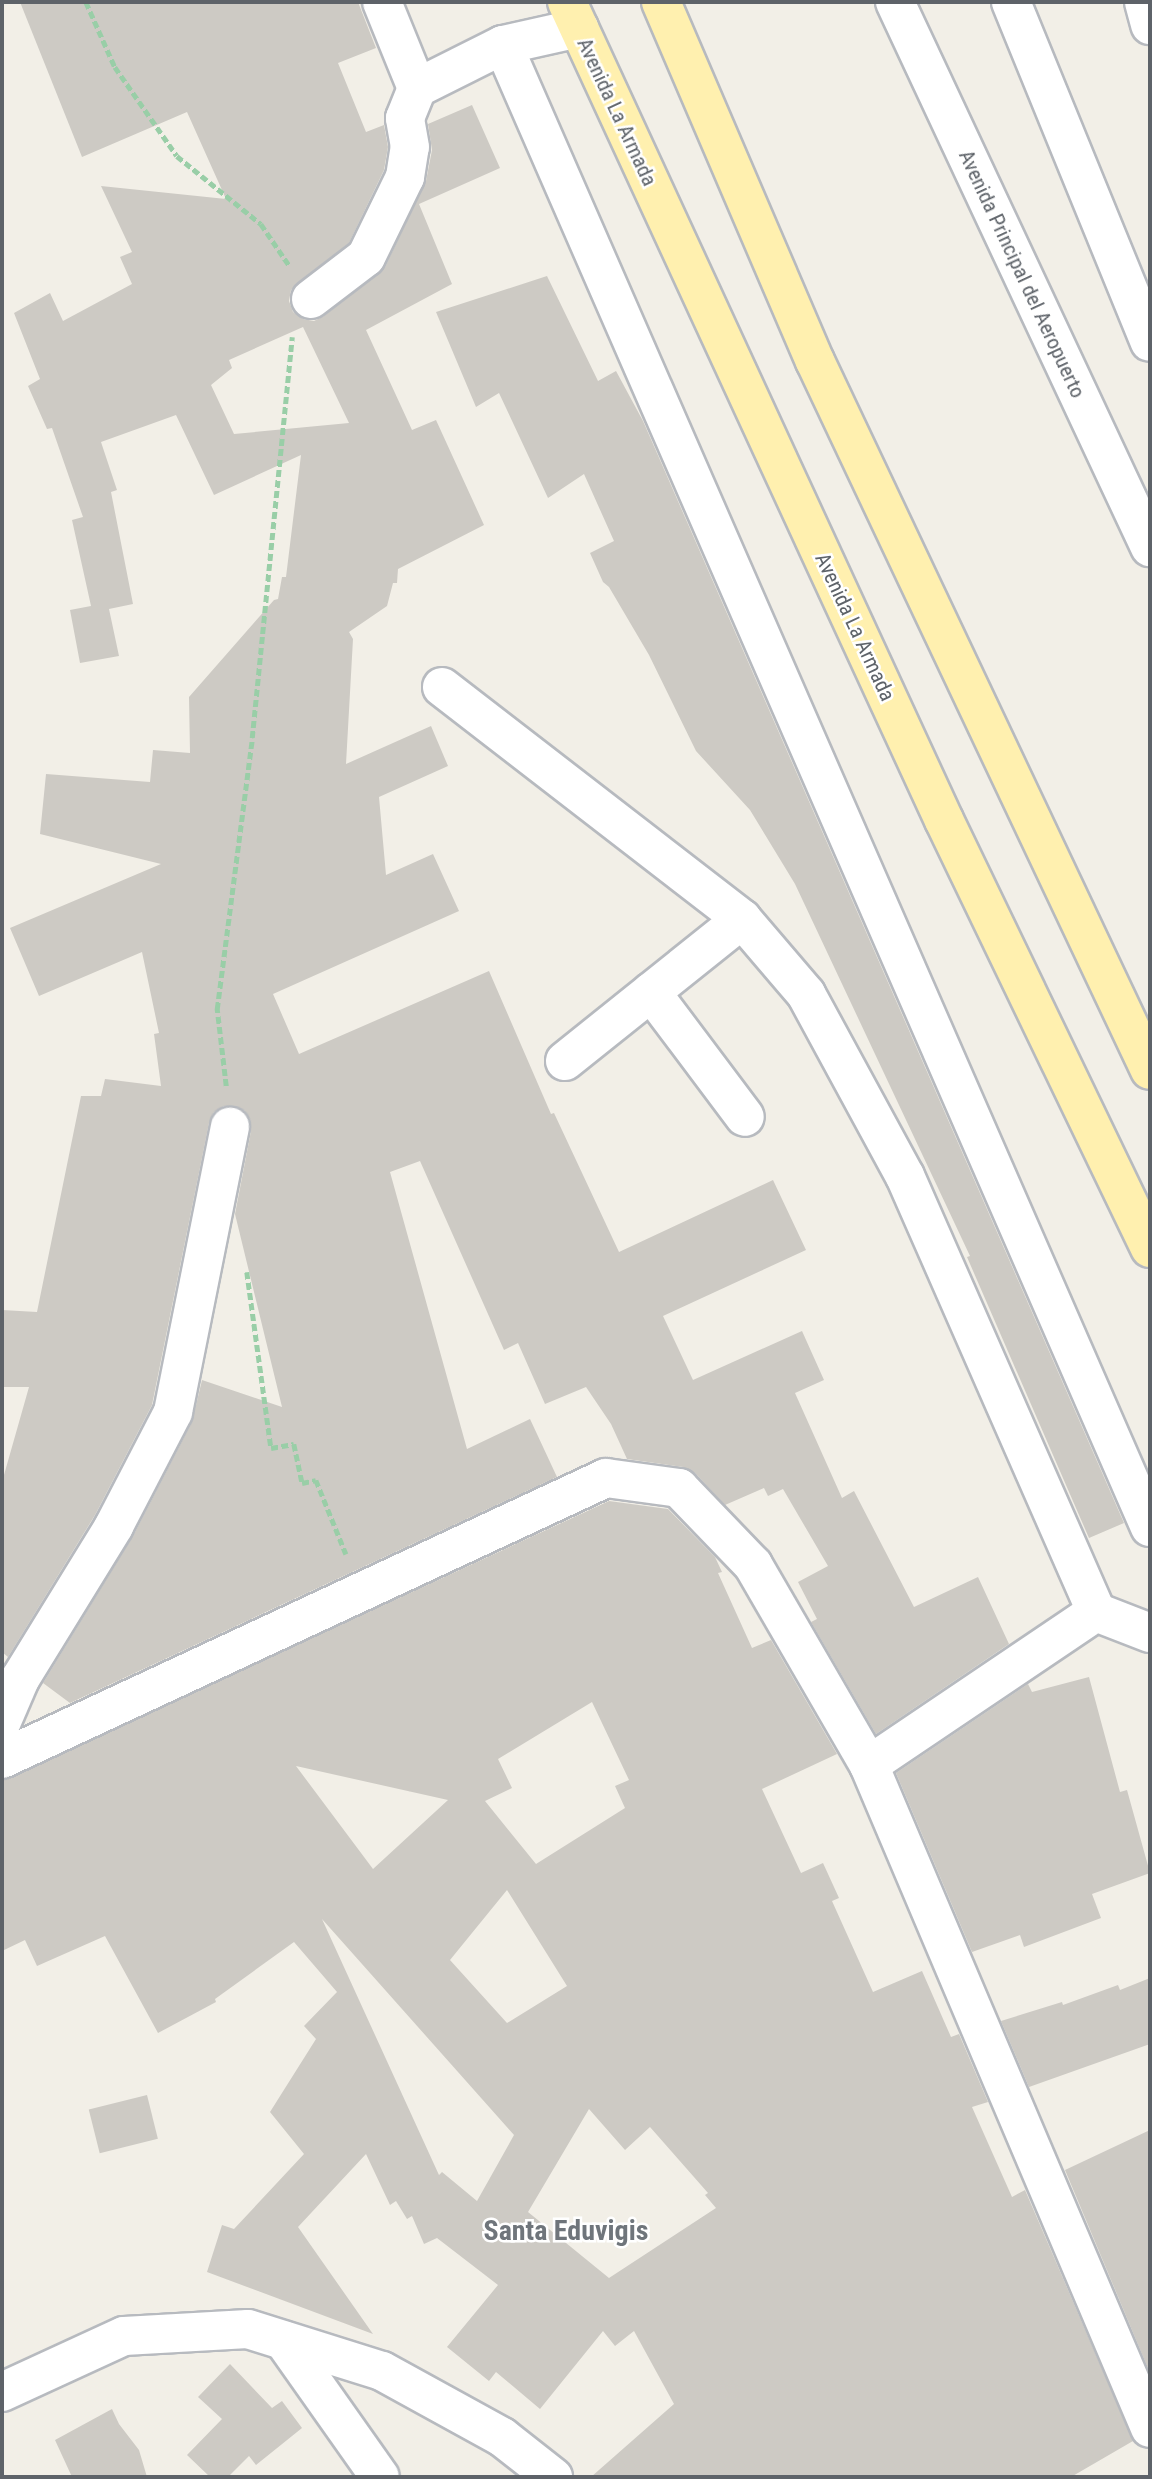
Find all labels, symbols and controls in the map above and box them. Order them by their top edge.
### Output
street label: Avenida La Armada [572,34,662,190]
street label: Avenida Principal del Aeropuerto [953,146,1091,402]
street label: Avenida La Armada [810,549,900,705]
district label: Santa Eduvigis [484,2214,648,2248]

